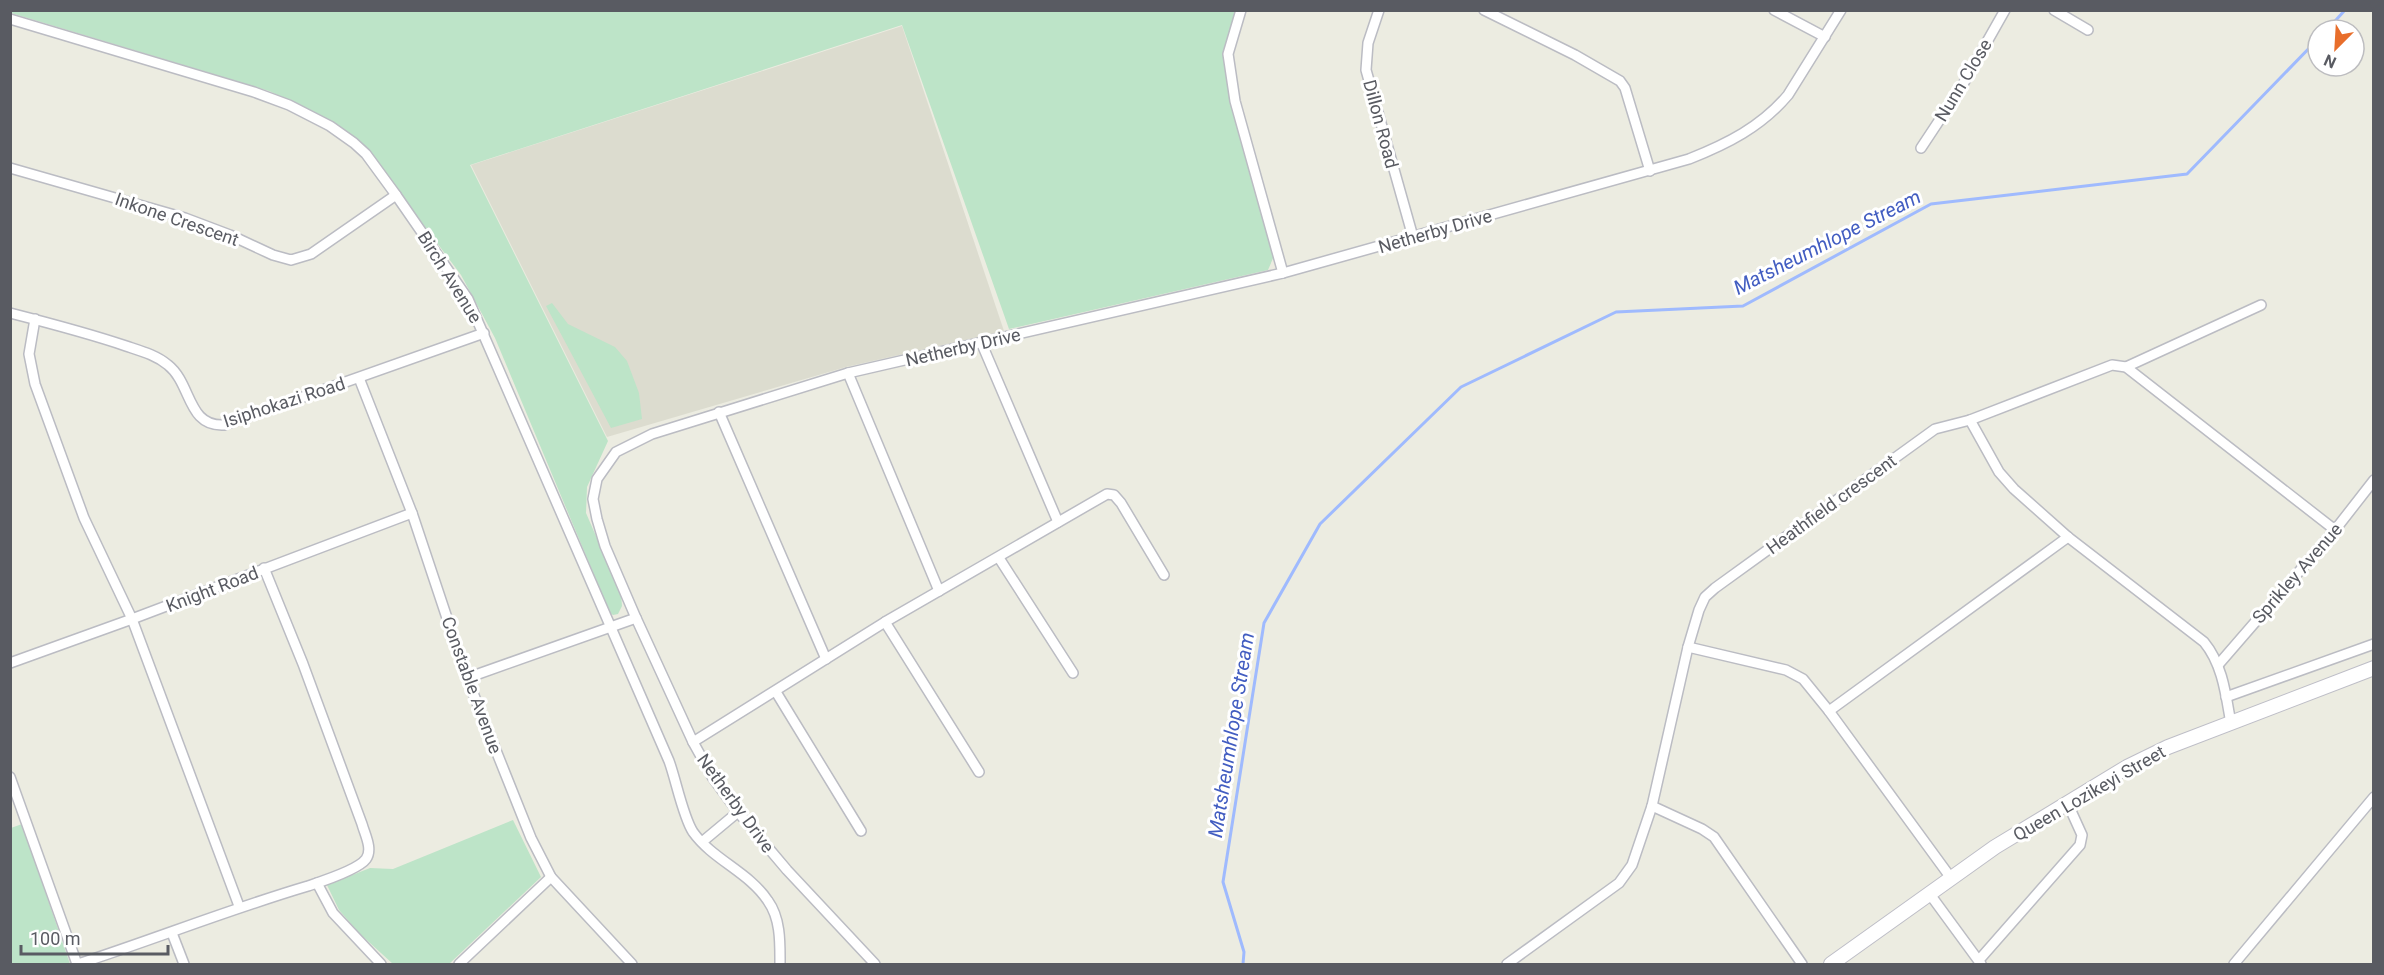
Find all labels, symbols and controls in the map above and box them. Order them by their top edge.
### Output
north arrow [2306,18,2366,78]
street label: Nunn Close [1930,35,1996,125]
text: N [2321,50,2339,72]
street label: Dillon Road [1359,77,1403,171]
water label: Matsheumhlope Stream [1729,184,1925,300]
street label: Inkone Crescent [112,188,242,250]
street label: Netherby Drive [1376,205,1494,257]
street label: Birch Avenue [413,227,487,327]
street label: Netherby Drive [904,324,1022,370]
street label: Isiphokazi Road [220,372,348,432]
street label: Heathfield crescent [1762,450,1900,558]
street label: Sprikley Avenue [2248,519,2346,627]
street label: Knight Road [163,562,261,616]
street label: Constable Avenue [437,614,507,756]
water label: Matsheumhlope Stream [1203,631,1259,839]
street label: Queen Lozikeyi Street [2009,741,2169,845]
street label: Netherby Drive [693,749,779,857]
scale bar [21,918,168,956]
text: 100 m [30,928,81,949]

